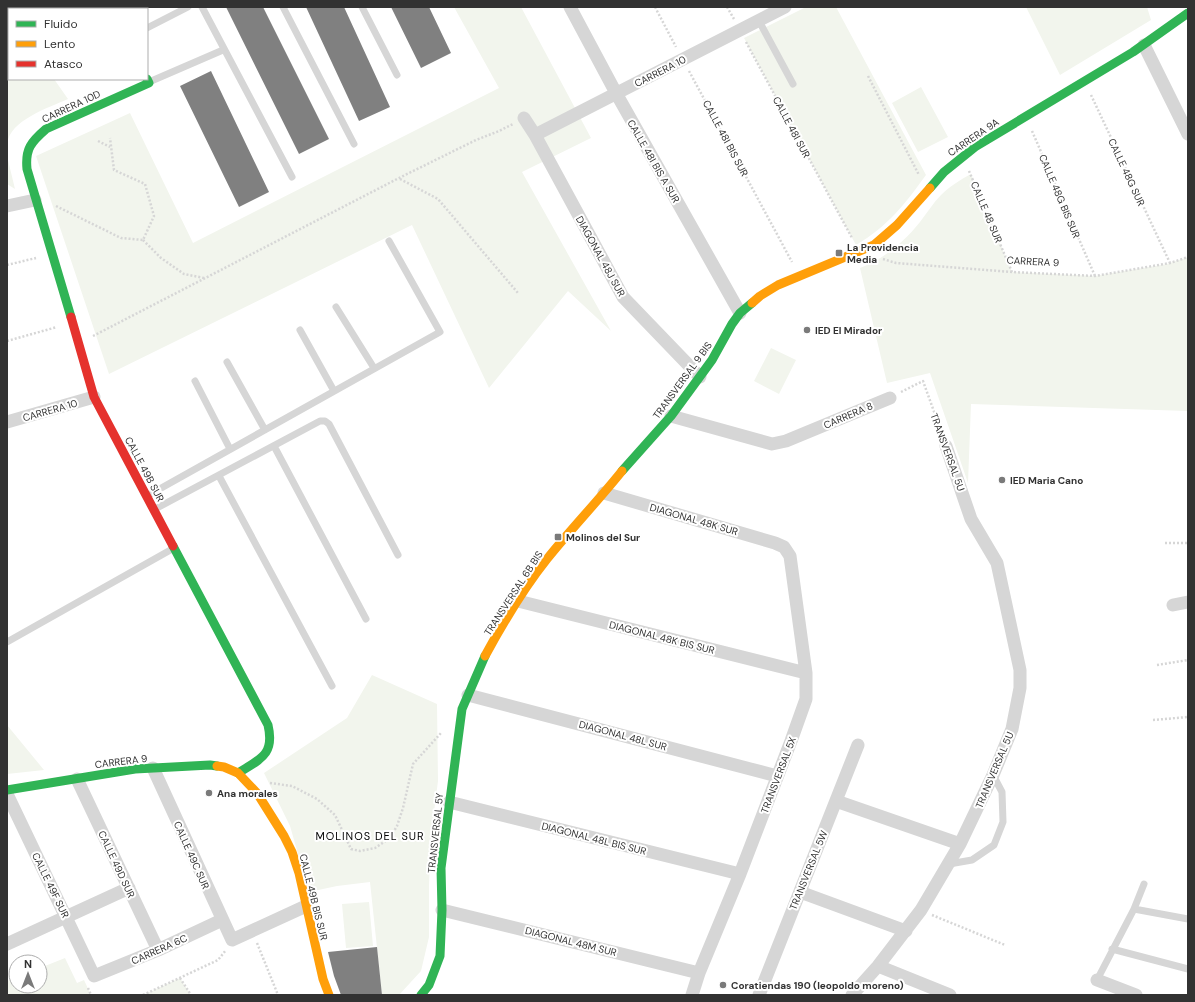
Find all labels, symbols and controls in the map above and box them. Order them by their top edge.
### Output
legend [8,8,148,80]
text: Fluido [44,16,78,32]
text: Lento [44,36,75,52]
street label: CARRERA 10 [632,53,688,90]
text: Atasco [44,56,83,72]
street label: CARRERA 10D [40,87,103,126]
street label: CALLE 48I SUR [770,94,813,160]
street label: CALLE 48I BIS SUR [700,98,751,179]
street label: CARRERA 9A [945,115,1002,159]
street label: CALLE 48I BIS A SUR [624,117,683,205]
street label: CALLE 48G SUR [1105,136,1148,208]
street label: CALLE 48G BIS SUR [1036,152,1083,240]
street label: CALLE 48 SUR [968,179,1005,245]
street label: DIAGONAL 48J SUR [573,214,628,299]
place label: La Providencia Media [847,241,919,266]
marker: La Providencia Media [834,248,844,258]
street label: CARRERA 9 [1006,254,1060,269]
place label: IED El Mirador [815,324,882,337]
marker: IED El Mirador [802,325,812,335]
street label: TRANSVERSAL 9 BIS [650,339,715,422]
street label: CARRERA 10 [21,396,79,424]
street label: CARRERA 8 [821,399,875,432]
street label: TRANSVERSAL 5U [927,411,968,493]
street label: CALLE 49B SUR [122,434,167,504]
place label: IED Maria Cano [1010,474,1083,487]
marker: IED Maria Cano [997,475,1007,485]
street label: DIAGONAL 48K SUR [648,501,740,538]
place label: Molinos del Sur [566,531,640,544]
marker: Molinos del Sur [553,532,563,542]
street label: TRANSVERSAL 6B BIS [481,548,546,638]
street label: DIAGONAL 48K BIS SUR [608,618,716,657]
street label: DIAGONAL 48L SUR [577,717,668,754]
street label: TRANSVERSAL 5U [972,730,1016,810]
street label: TRANSVERSAL 5X [758,735,799,815]
street label: CARRERA 9 [94,752,148,771]
place label: Ana morales [217,787,278,800]
marker: Ana morales [204,788,214,798]
street label: TRANSVERSAL 5Y [425,792,446,874]
street label: CALLE 49C SUR [171,819,212,891]
street label: DIAGONAL 48L BIS SUR [540,819,648,858]
street label: TRANSVERSAL 5W [787,828,830,912]
street label: CALLE 49D SUR [95,829,138,900]
district label: MOLINOS DEL SUR [315,829,425,843]
street label: CALLE 49F SUR [29,850,72,920]
street label: CALLE 49B BIS SUR [296,853,331,942]
street label: DIAGONAL 48M SUR [524,924,618,959]
street label: CARRERA 6C [129,931,189,968]
north arrow [8,954,48,994]
text: N [24,957,32,971]
place label: Coratiendas 190 (leopoldo moreno) [731,979,904,992]
marker: Coratiendas 190 (leopoldo moreno) [718,980,728,990]

